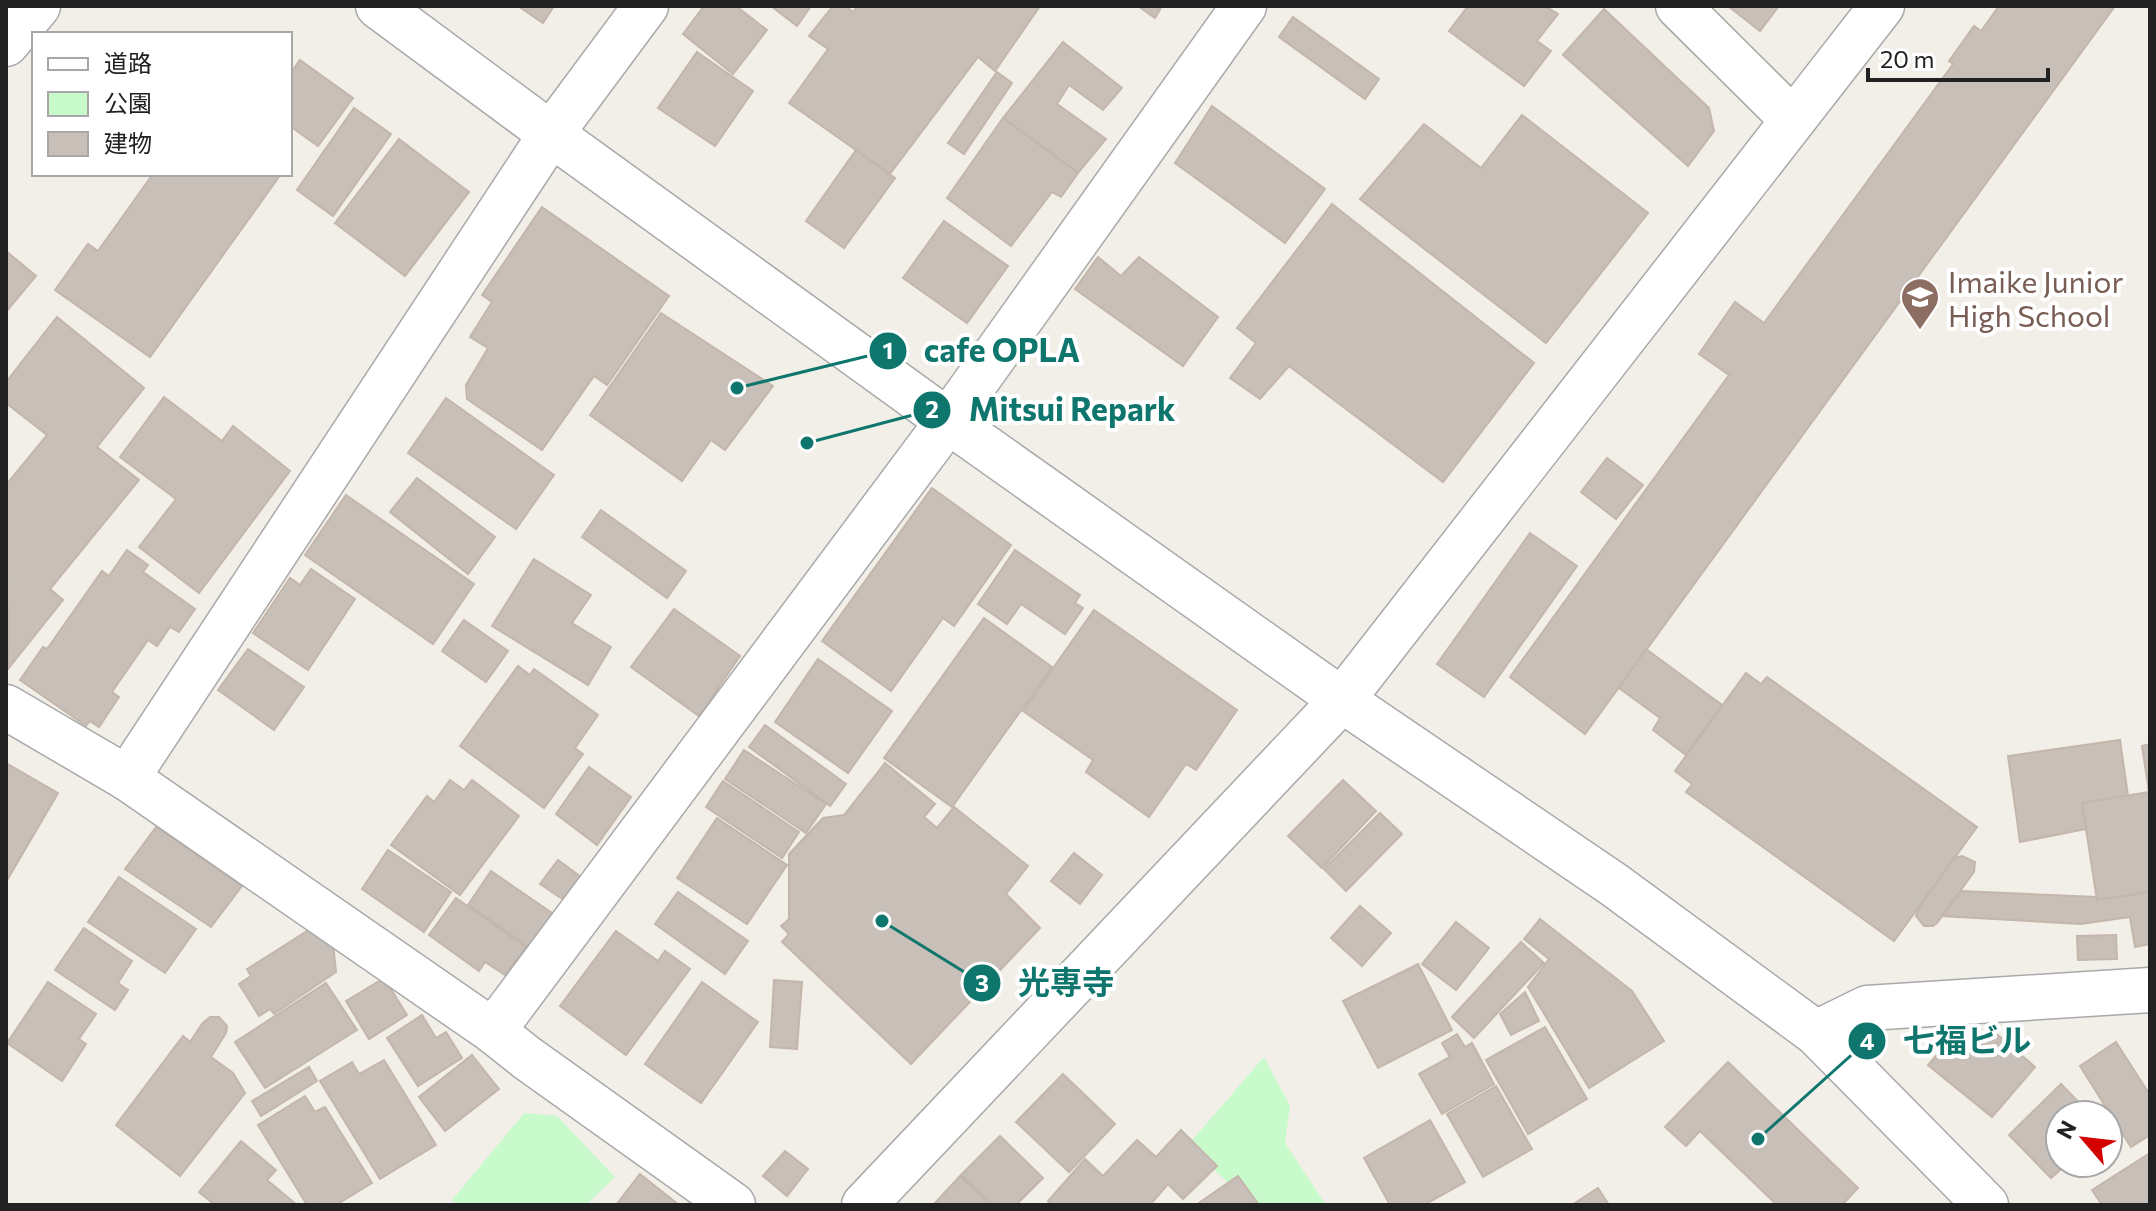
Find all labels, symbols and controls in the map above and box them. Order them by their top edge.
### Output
legend [32,32,292,176]
scale bar [1868,32,2048,82]
text: 20 m [1880,44,1934,73]
text: 道路 [104,48,152,77]
text: 公園 [104,88,152,117]
text: 建物 [104,128,152,157]
place label: Imaike Junior High School [1948,262,2123,333]
school or university icon: Imaike Junior High School [1899,276,1941,331]
callout: cafe OPLA [868,323,1096,379]
text: cafe OPLA [924,329,1080,369]
text: 1 [883,335,893,364]
callout: Mitsui Repark [912,382,1191,438]
text: Mitsui Repark [969,388,1176,428]
text: 2 [925,394,939,423]
callout: 光専寺 [962,955,1130,1011]
text: 光専寺 [1018,961,1114,1001]
text: 3 [975,968,989,997]
callout: 七福ビル [1847,1013,2047,1069]
text: 七福ビル [1903,1019,2031,1059]
text: 4 [1860,1026,1875,1055]
north arrow [2044,1099,2124,1179]
text: N [2050,1116,2082,1143]

